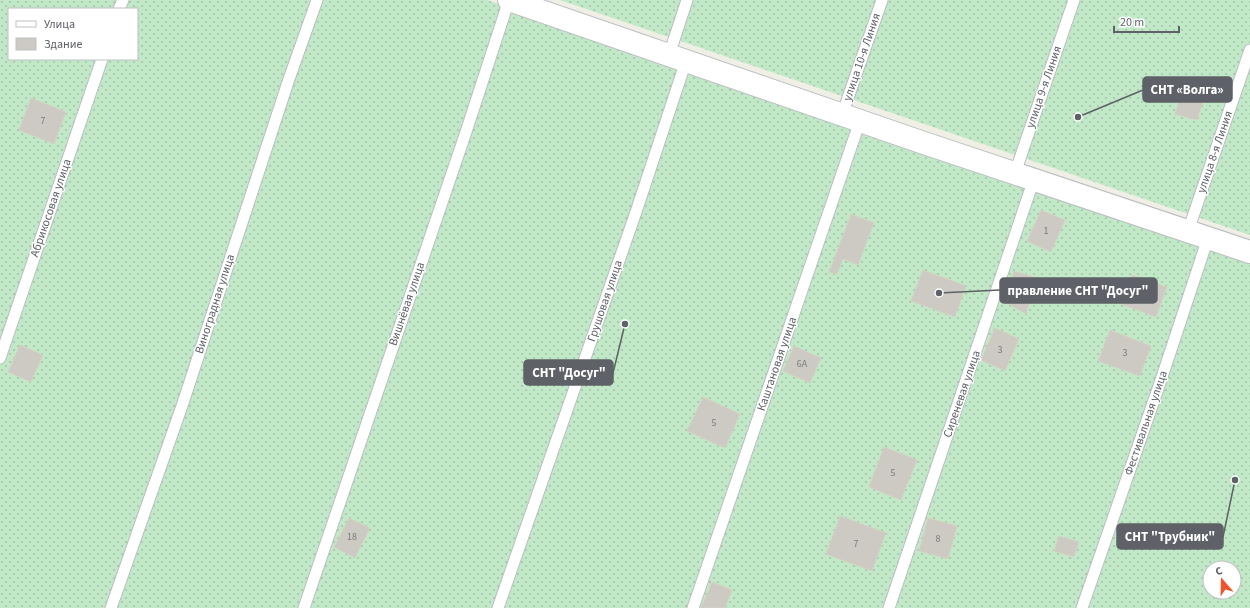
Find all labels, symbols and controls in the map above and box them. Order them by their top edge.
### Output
legend [8,8,138,60]
scale bar [1114,8,1179,34]
street label: улица 10-я Линия [839,11,885,103]
text: 20 m [1120,14,1144,31]
text: Улица [44,16,75,33]
text: Здание [44,36,83,53]
street label: улица 9-я Линия [1022,44,1066,130]
callout: СНТ «Волга» [1143,77,1232,102]
text: СНТ «Волга» [1150,81,1224,99]
street label: улица 8-я Линия [1193,109,1237,195]
house number: 7 [41,114,46,128]
street label: Абрикосовая улица [26,157,76,259]
house number: 1 [1044,224,1049,238]
street label: Виноградная улица [191,252,239,356]
street label: Грушовая улица [583,258,627,344]
street label: Вишнёвая улица [385,260,429,348]
callout: правление СНТ "Досуг" [1000,278,1157,303]
text: правление СНТ "Досуг" [1008,282,1148,300]
street label: Каштановая улица [753,315,801,413]
house number: 3 [998,343,1003,357]
house number: 3 [1123,346,1128,360]
street label: Сиреневая улица [939,348,985,440]
house number: 6А [797,357,808,371]
callout: СНТ "Досуг" [524,360,613,385]
text: СНТ "Досуг" [532,364,606,382]
street label: Фестивальная улица [1120,368,1172,478]
house number: 5 [712,416,717,430]
house number: 5 [891,466,896,480]
callout: СНТ "Трубник" [1117,524,1223,549]
text: СНТ "Трубник" [1125,528,1215,546]
house number: 18 [347,530,357,544]
house number: 8 [936,532,941,546]
house number: 7 [854,537,859,551]
north arrow [1202,560,1242,600]
text: С [1213,563,1225,579]

